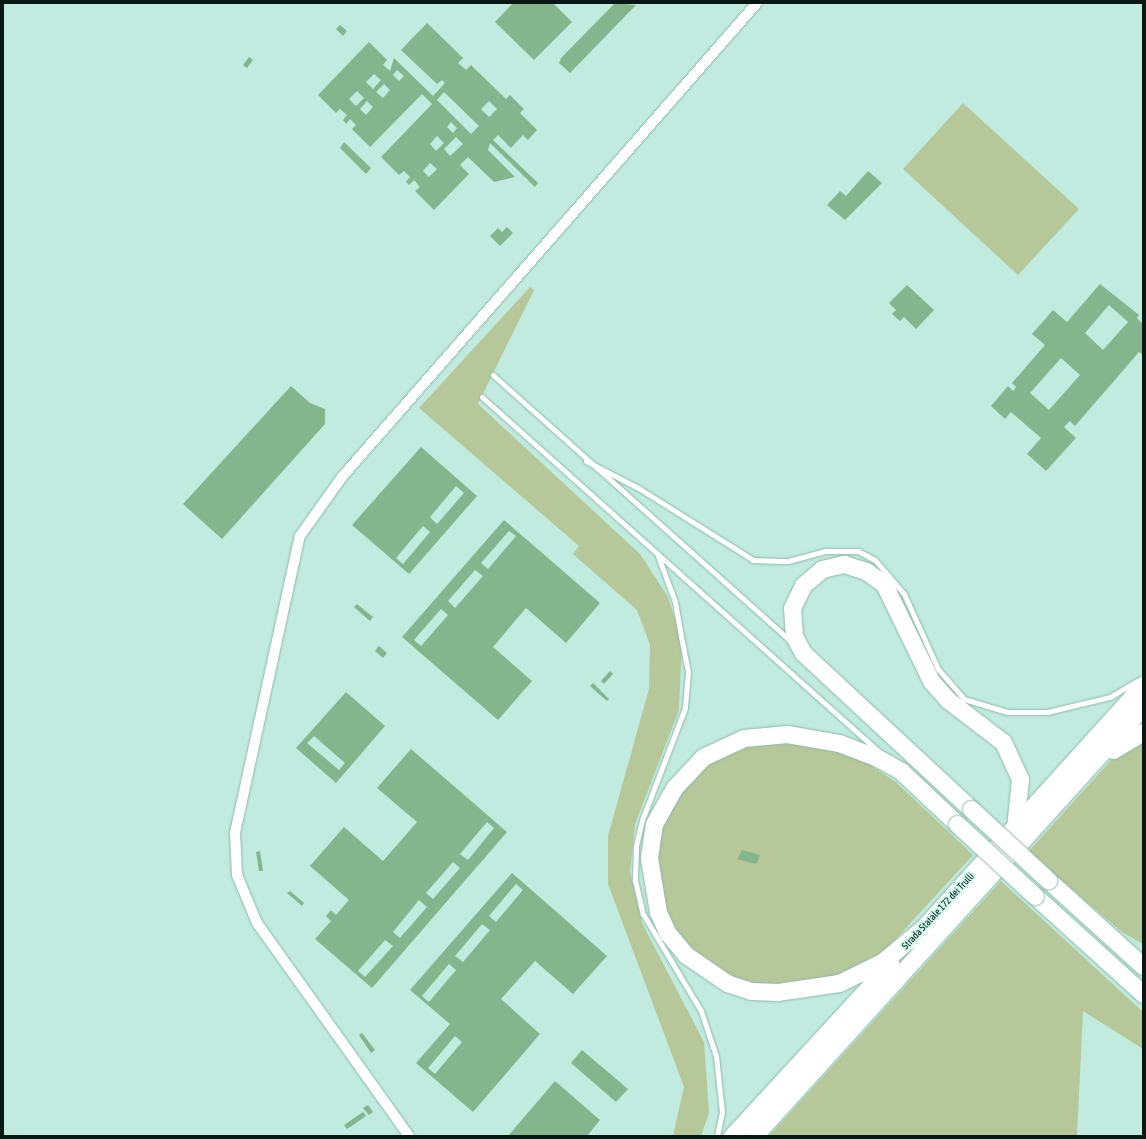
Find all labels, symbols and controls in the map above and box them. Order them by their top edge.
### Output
street label: Strada Statale 172 dei Trulli [899,870,977,952]

